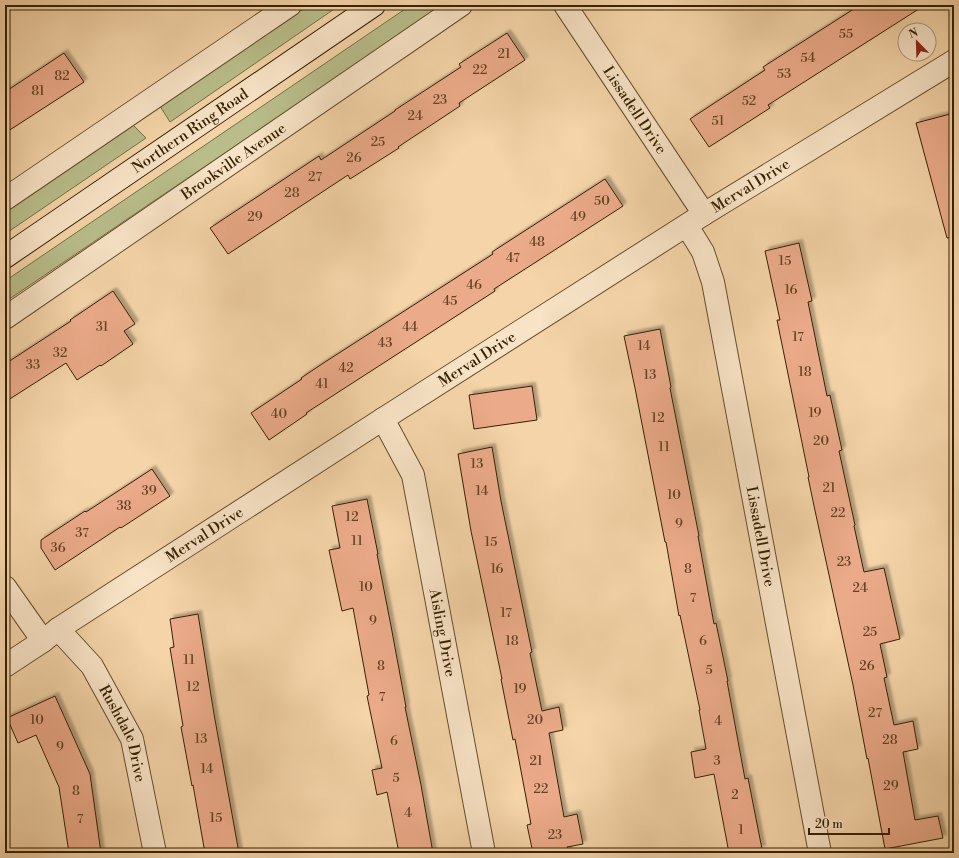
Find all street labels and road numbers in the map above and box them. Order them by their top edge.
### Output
street label: Lissadell Drive [599,62,671,158]
street label: Northern Ring Road [128,84,252,177]
street label: Brookville Avenue [176,119,289,204]
street label: Merval Drive [708,154,793,217]
street label: Merval Drive [434,327,519,391]
street label: Lissadell Drive [742,485,779,588]
street label: Merval Drive [162,502,247,566]
street label: Aisling Drive [425,586,460,678]
street label: Rushdale Drive [95,681,150,783]

